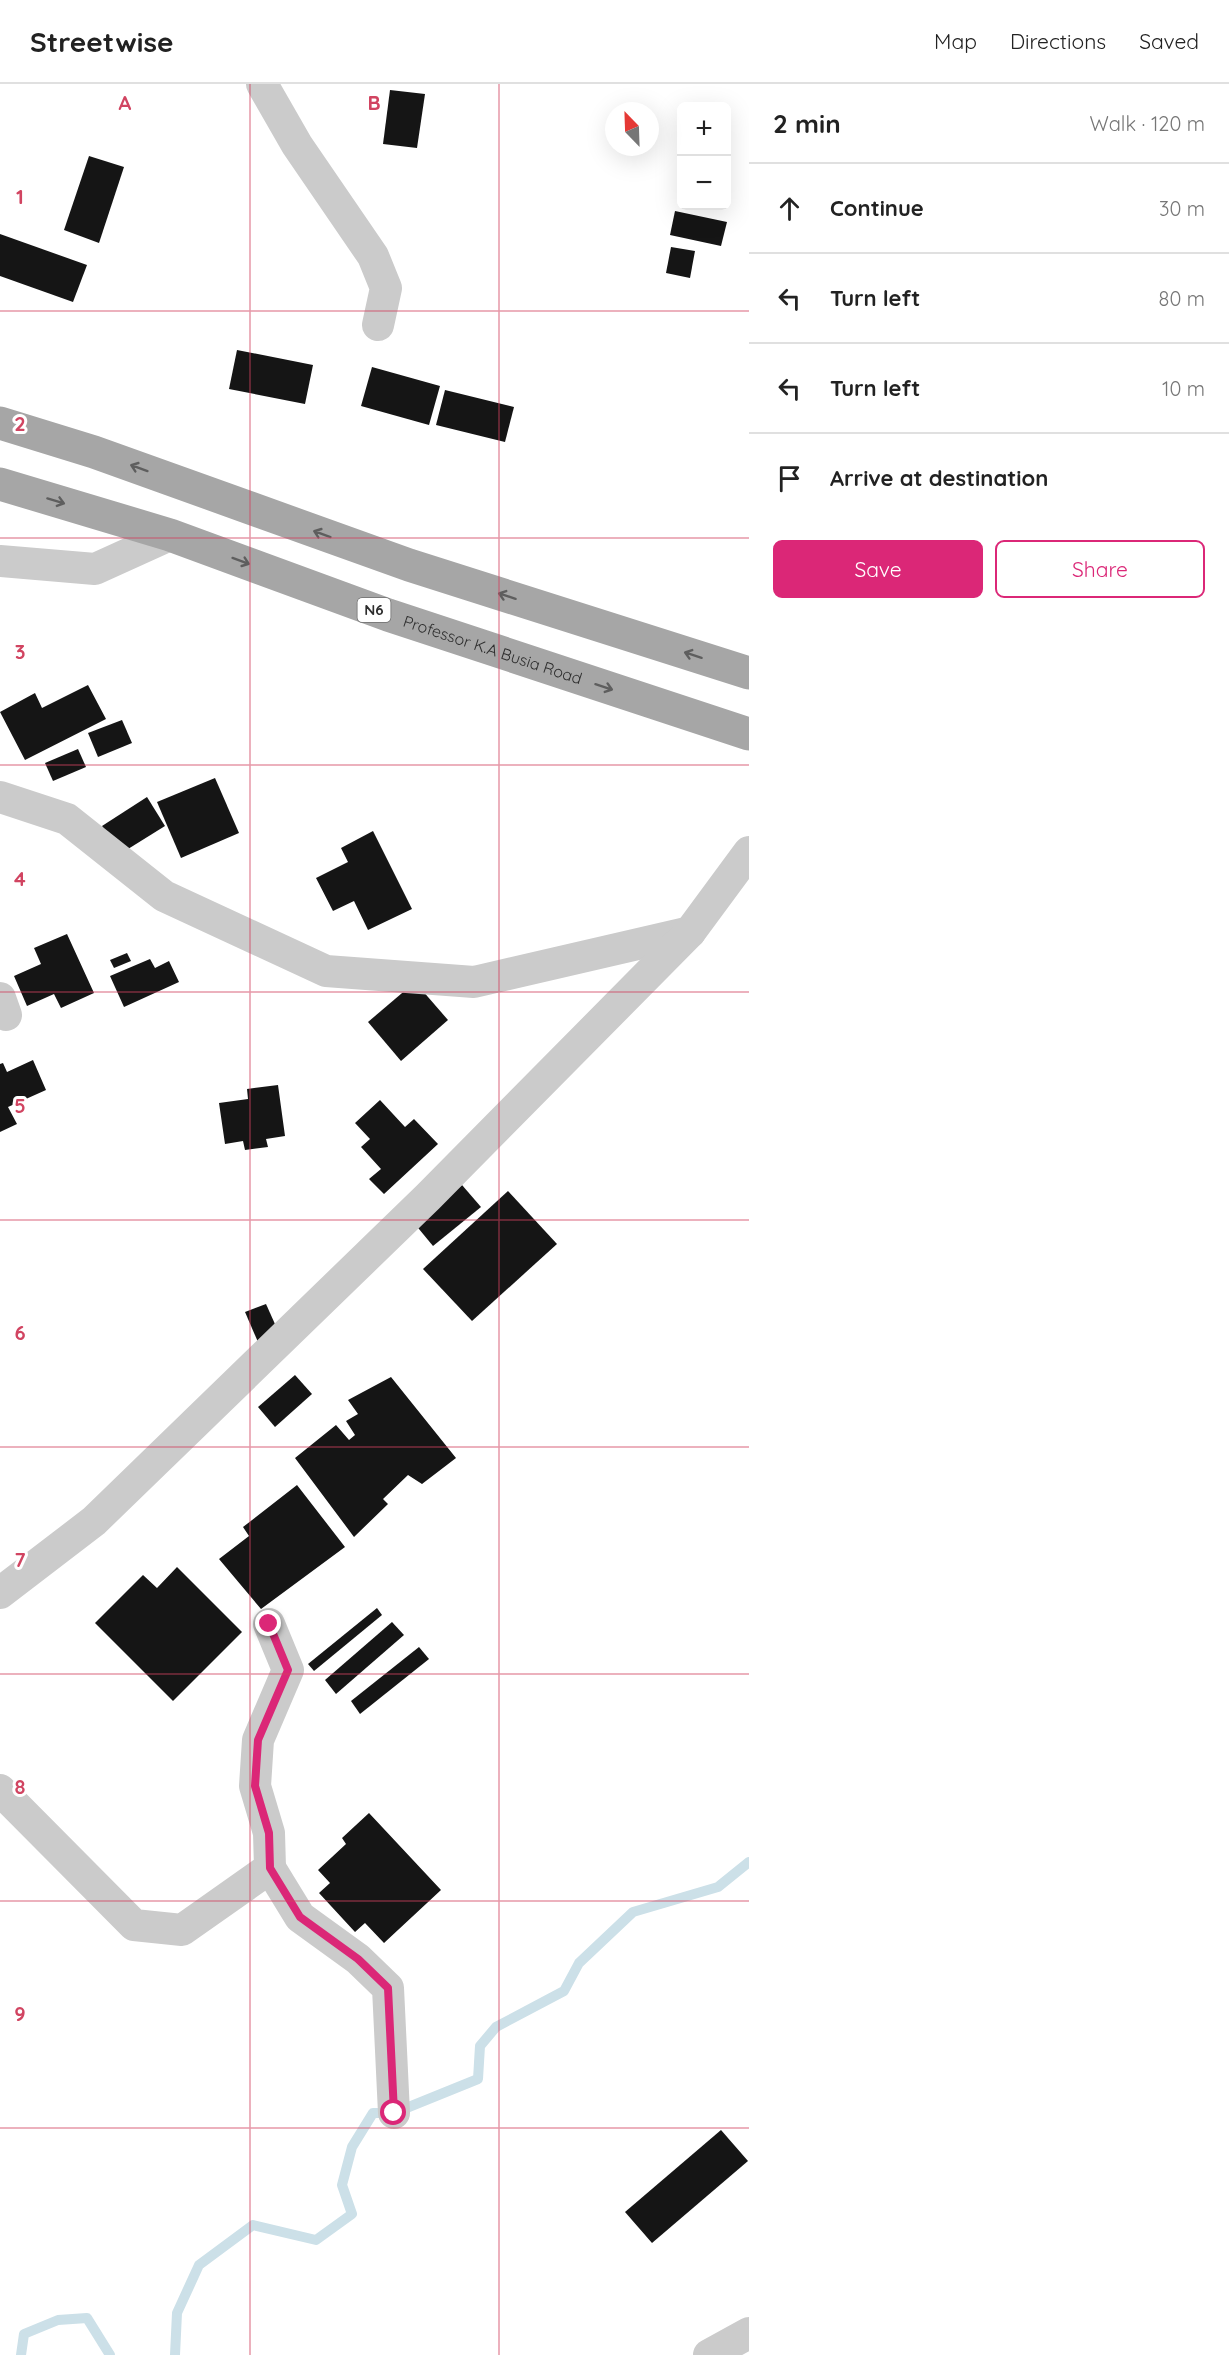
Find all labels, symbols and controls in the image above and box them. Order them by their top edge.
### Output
text: Streetwise [30,24,173,59]
text: Map [934,28,977,54]
text: Directions [1010,28,1106,54]
text: Saved [1139,28,1199,54]
text: A [119,90,132,115]
text: B [367,90,381,115]
north arrow [605,102,659,156]
map controls [677,102,731,210]
button: + [677,102,731,156]
text: 2 min [773,107,841,140]
text: Walk · 120 m [1090,111,1205,136]
button: − [677,156,731,210]
text: 1 [16,184,24,209]
icon: ahead [773,192,806,225]
text: Continue [830,194,924,222]
text: 30 m [1159,196,1205,221]
icon: left [773,282,806,315]
text: Turn left [830,284,920,312]
text: 80 m [1159,286,1205,311]
icon: left [773,372,806,405]
text: Turn left [830,374,920,402]
text: 10 m [1162,376,1205,401]
text: 2 [14,411,26,436]
one-way arrow [130,462,149,473]
icon: arrive [773,462,806,495]
text: Arrive at destination [830,464,1048,492]
one-way arrow [46,496,65,507]
one-way arrow [314,528,332,539]
button: Save [773,540,983,598]
button: Share [995,540,1205,598]
one-way arrow [232,556,250,567]
one-way arrow [498,590,517,601]
road number: N6 [358,598,391,622]
street label: Professor K.A Busia Road [401,611,585,688]
text: 3 [15,639,25,664]
one-way arrow [684,649,703,660]
one-way arrow [594,682,613,693]
text: 4 [14,866,26,891]
text: 5 [14,1093,26,1118]
text: 6 [14,1320,26,1345]
text: 7 [15,1547,26,1572]
route end [255,1610,281,1636]
text: 8 [15,1774,26,1799]
text: 9 [14,2001,26,2026]
route start [380,2099,406,2125]

